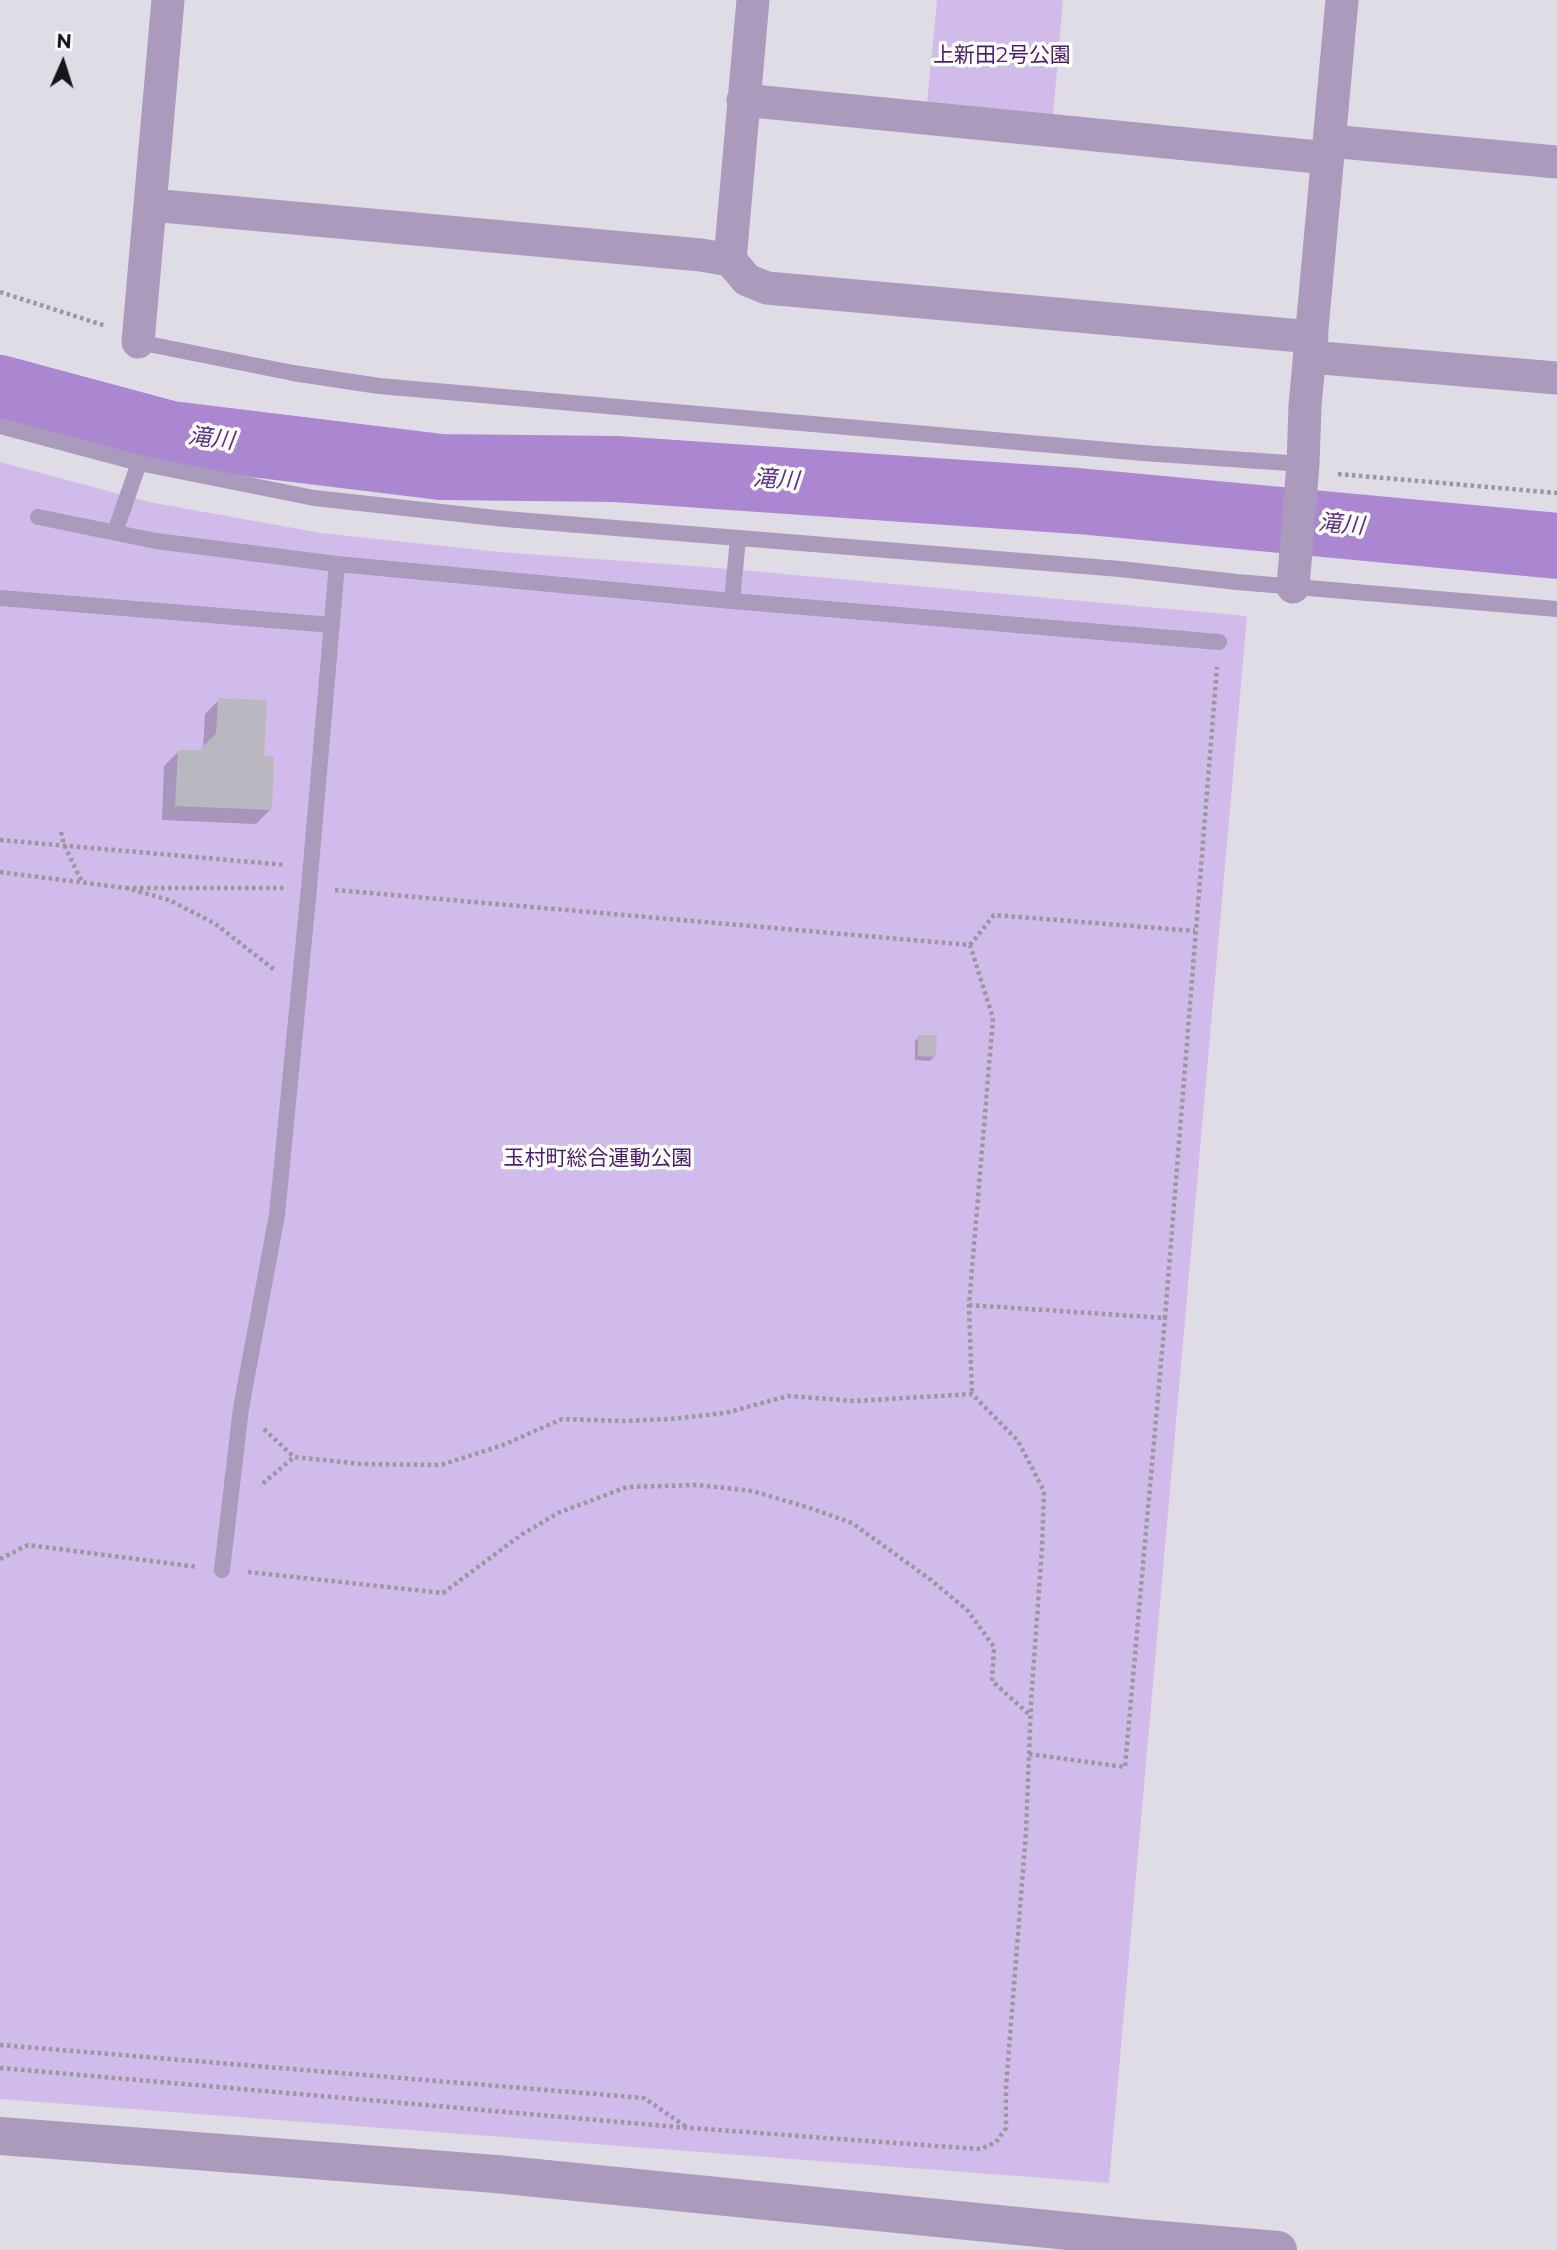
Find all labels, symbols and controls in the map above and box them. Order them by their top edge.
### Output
north arrow [28,28,98,98]
text: N [56,30,72,53]
park label: 上新田2号公園 [933,43,1071,69]
water label: 滝川 [186,422,236,456]
water label: 滝川 [752,465,800,495]
water label: 滝川 [1317,509,1365,541]
park label: 玉村町総合運動公園 [504,1146,692,1172]

